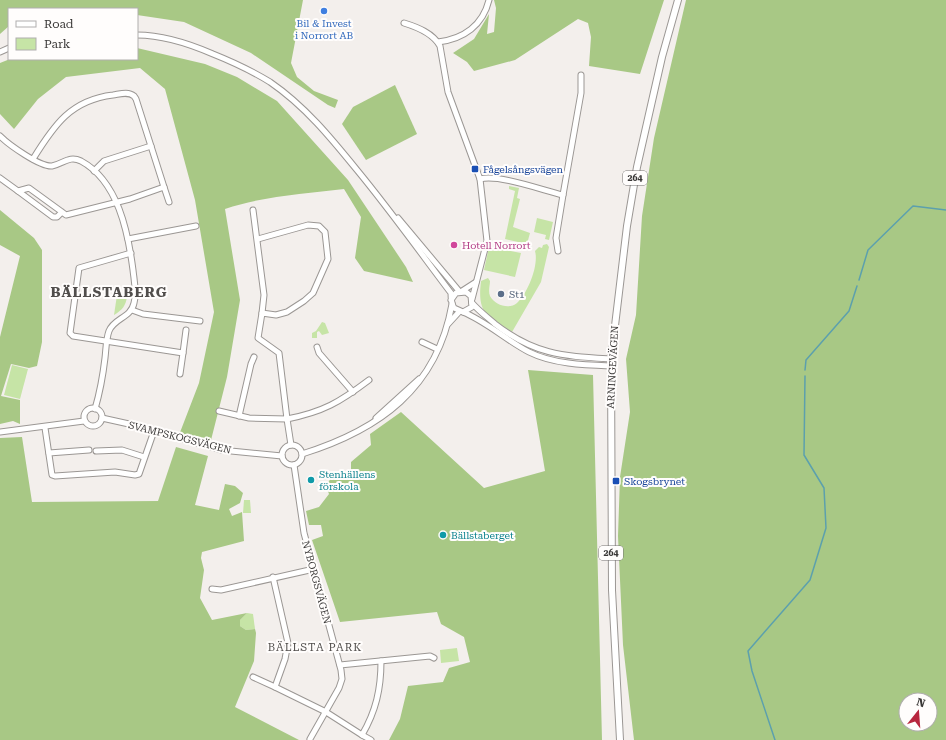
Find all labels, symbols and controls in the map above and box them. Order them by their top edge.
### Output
marker: Bil & Invest i Norrort AB [319,6,329,16]
legend [8,8,138,60]
text: Road [44,17,74,31]
place label: Bil & Invest i Norrort AB [295,18,353,41]
text: Park [44,37,71,51]
marker: Fågelsångsvägen [470,164,480,174]
place label: Fågelsångsvägen [483,164,564,175]
road number: 264 [623,171,647,185]
marker: Hotell Norrort [449,240,459,250]
place label: Hotell Norrort [462,240,531,251]
district label: BÄLLSTABERG [51,284,168,300]
marker: St1 [496,289,506,299]
place label: St1 [509,289,525,300]
street label: ARNINGEVÄGEN [605,325,620,409]
street label: SVAMPSKOGSVÄGEN [127,419,233,456]
place label: Stenhällens förskola [319,469,376,492]
marker: Stenhällens förskola [306,475,316,485]
marker: Skogsbrynet [611,476,621,486]
place label: Skogsbrynet [624,476,685,487]
marker: Bällstaberget [438,530,448,540]
place label: Bällstaberget [451,530,514,541]
street label: NYBORGSVÄGEN [300,539,333,625]
road number: 264 [599,546,623,560]
district label: BÄLLSTA PARK [268,640,362,654]
north arrow [898,692,938,732]
text: N [915,695,927,711]

